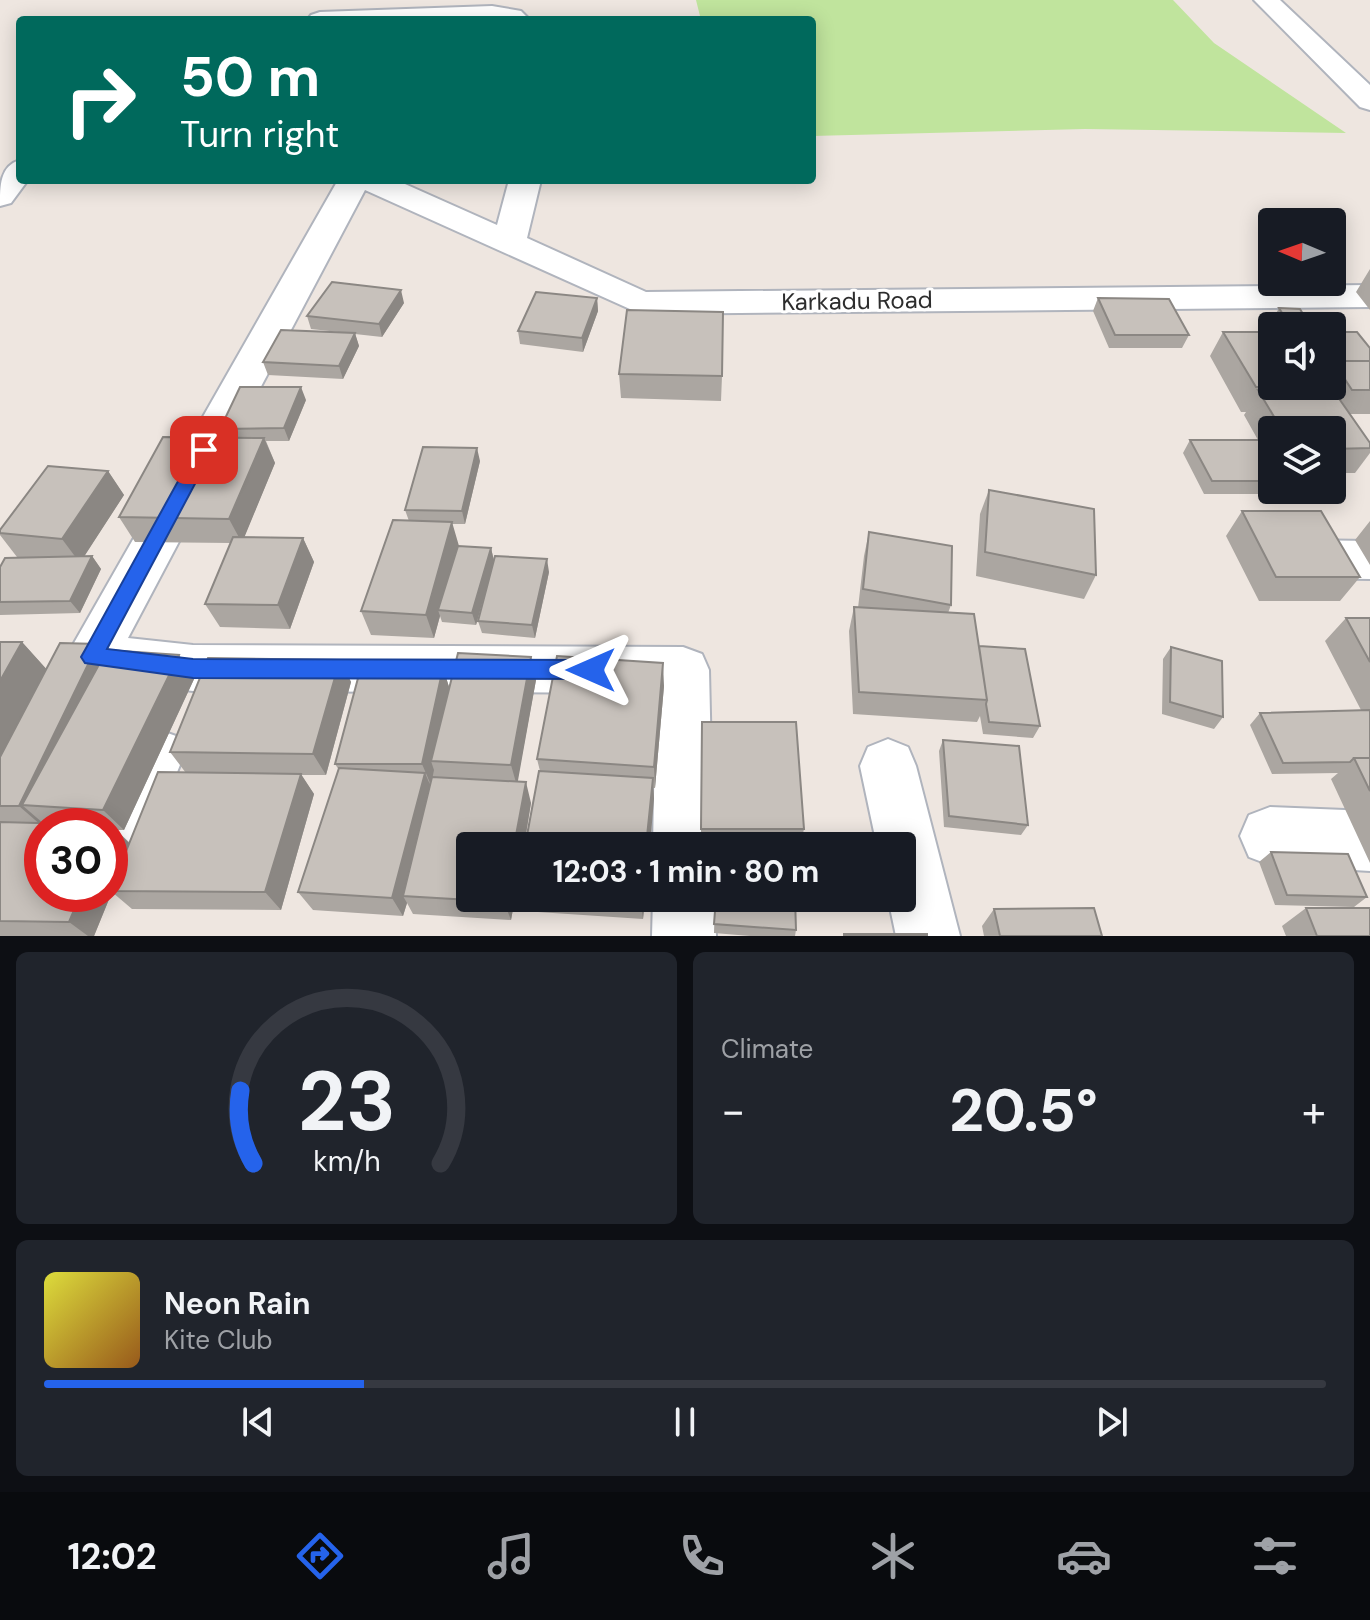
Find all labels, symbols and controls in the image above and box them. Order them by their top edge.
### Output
text: 50 m [180,40,320,113]
icon: right [48,48,152,152]
text: Turn right [180,111,339,158]
north arrow [1258,208,1346,296]
map controls [1258,208,1346,504]
street label: Karkadu Road [781,284,933,317]
button: sound [1258,312,1346,400]
pin [170,416,238,484]
button: layers [1258,416,1346,504]
icon: arrive [182,428,226,472]
position arrow [549,628,633,712]
speed limit sign: 30 [24,808,128,912]
text: 12:03 · 1 min · 80 m [553,852,819,891]
text: Climate [721,1032,813,1066]
text: 23 [297,1047,396,1156]
text: 20.5° [949,1071,1098,1150]
text: − [721,1082,745,1140]
text: + [1302,1082,1326,1140]
text: km/h [313,1143,380,1180]
text: Neon Rain [164,1284,310,1323]
text: Kite Club [164,1323,273,1357]
icon: previous [236,1400,280,1444]
icon: pause [663,1400,707,1444]
icon: next [1090,1400,1134,1444]
icon: directions [292,1528,348,1584]
icon: music [483,1528,539,1584]
icon: phone [674,1528,730,1584]
icon: climate [865,1528,921,1584]
icon: car [1056,1528,1112,1584]
icon: filters [1247,1528,1303,1584]
text: 12:02 [68,1533,157,1580]

